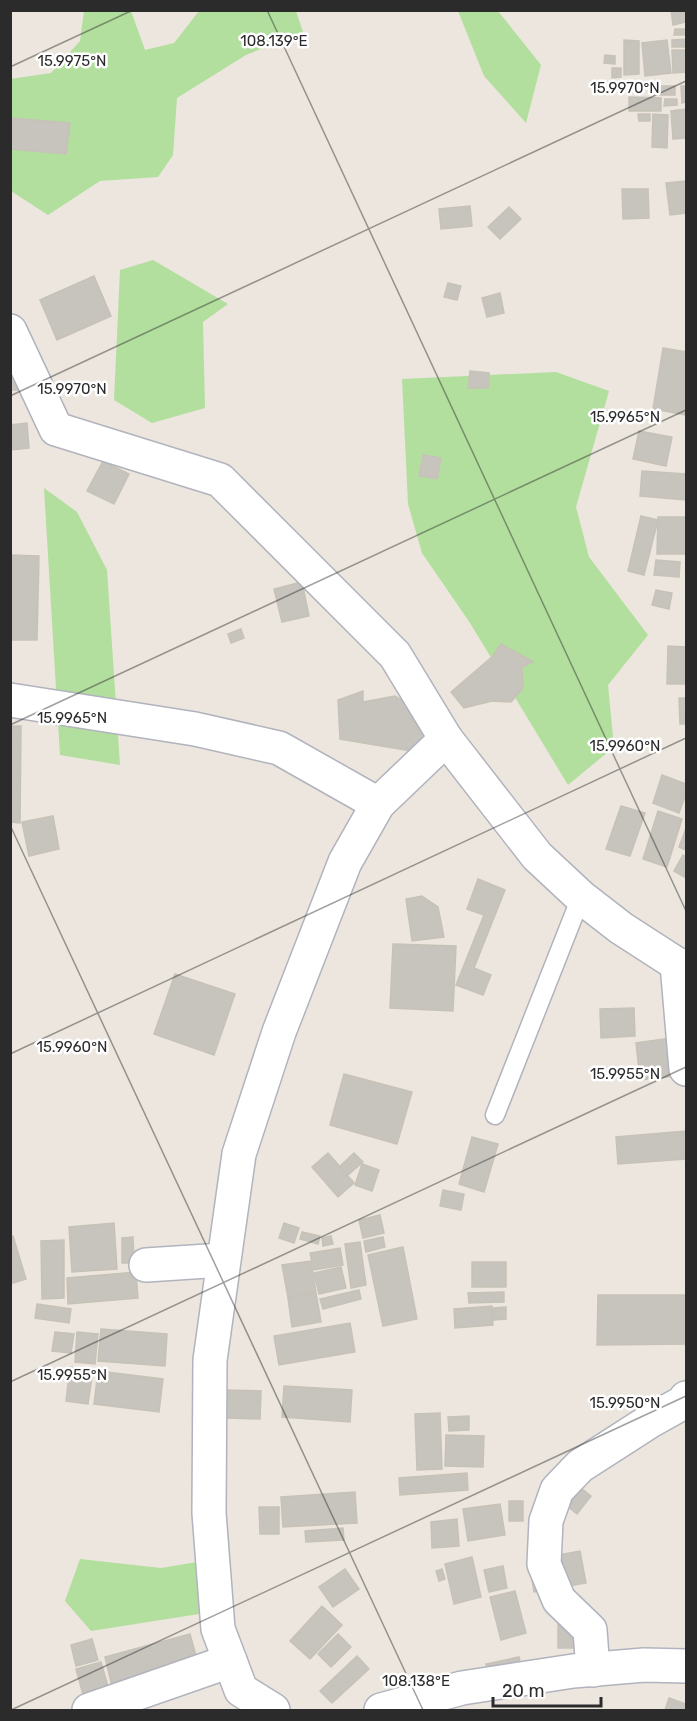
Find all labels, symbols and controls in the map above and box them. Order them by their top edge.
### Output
text: 108.139°E [240,32,308,50]
text: 15.9975°N [38,52,106,70]
text: 15.9970°N [590,79,660,97]
text: 15.9970°N [37,380,107,398]
text: 15.9965°N [590,408,660,426]
text: 15.9965°N [37,709,107,727]
text: 15.9960°N [590,737,660,755]
text: 15.9960°N [37,1038,107,1056]
text: 15.9955°N [590,1065,660,1083]
text: 15.9955°N [37,1366,107,1384]
text: 15.9950°N [590,1394,660,1412]
scale bar [493,1670,601,1708]
text: 108.138°E [382,1672,450,1690]
text: 20 m [502,1680,544,1702]

